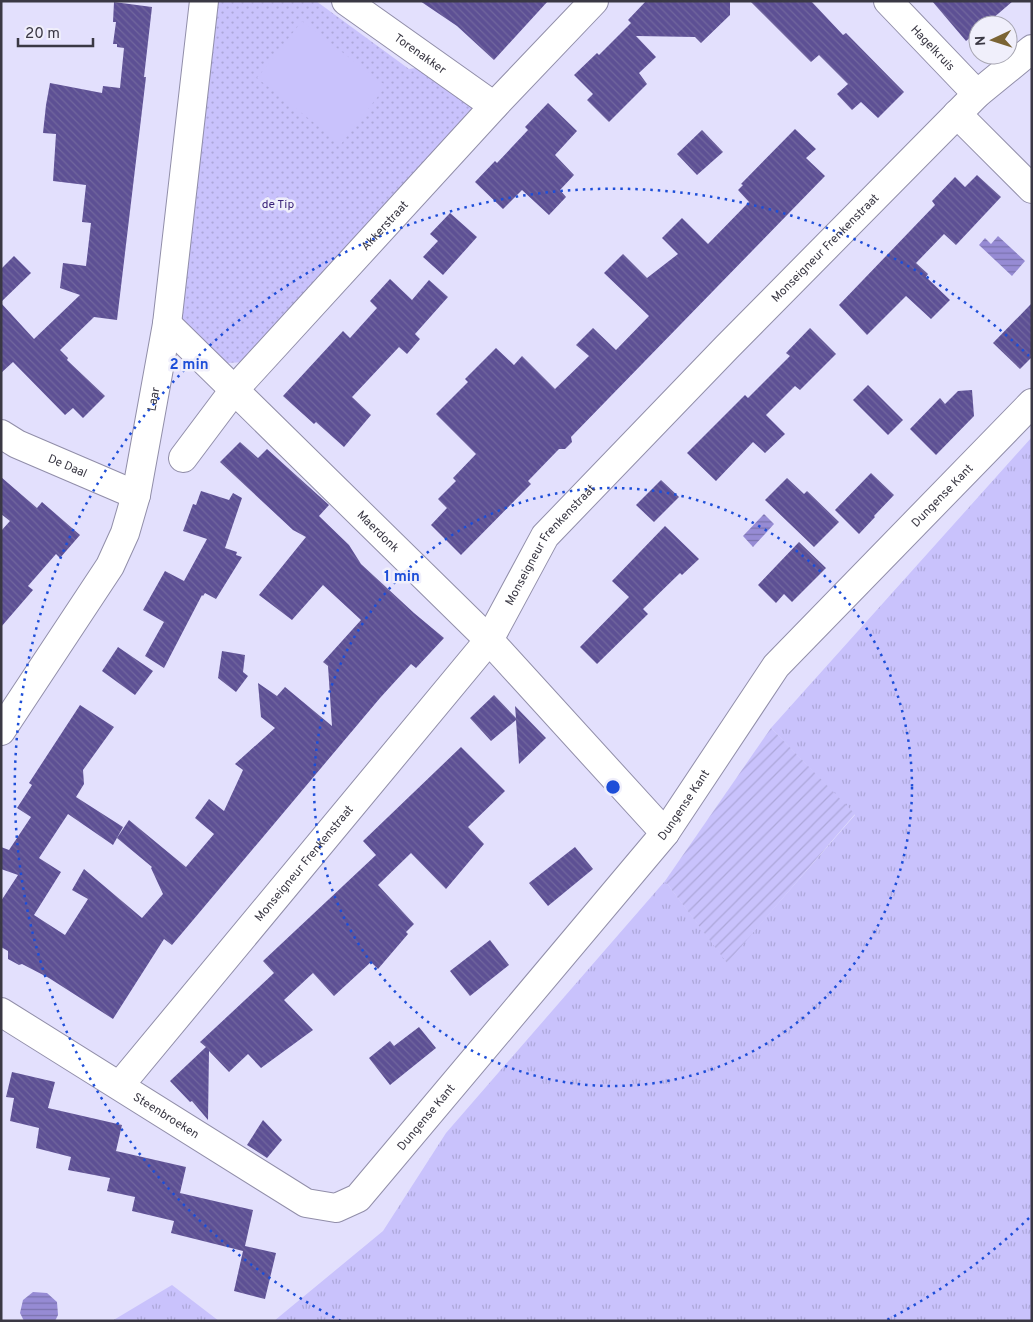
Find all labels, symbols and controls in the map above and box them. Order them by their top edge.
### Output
scale bar [18,15,92,47]
north arrow [968,15,1018,65]
street label: Hagelkruis [907,22,958,75]
text: 20 m [25,25,60,44]
street label: Torenakker [390,31,449,79]
text: N [973,35,990,46]
street label: Monseigneur Frenkenstraat [768,191,883,306]
park label: de Tip [262,197,294,213]
street label: Akkerstraat [358,198,412,255]
text: 2 min [169,356,209,375]
street label: Laar [144,386,164,413]
street label: De Daal [45,451,89,482]
street label: Dungense Kant [908,461,977,531]
street label: Monseigneur Frenkenstraat [502,481,599,609]
street label: Maerdonk [353,508,402,556]
text: 1 min [384,568,420,587]
street label: Dungense Kant [655,767,714,845]
centre of rings [604,778,622,796]
street label: Monseigneur Frenkenstraat [252,802,358,926]
street label: Dungense Kant [394,1081,459,1154]
street label: Steenbroeken [130,1090,202,1143]

